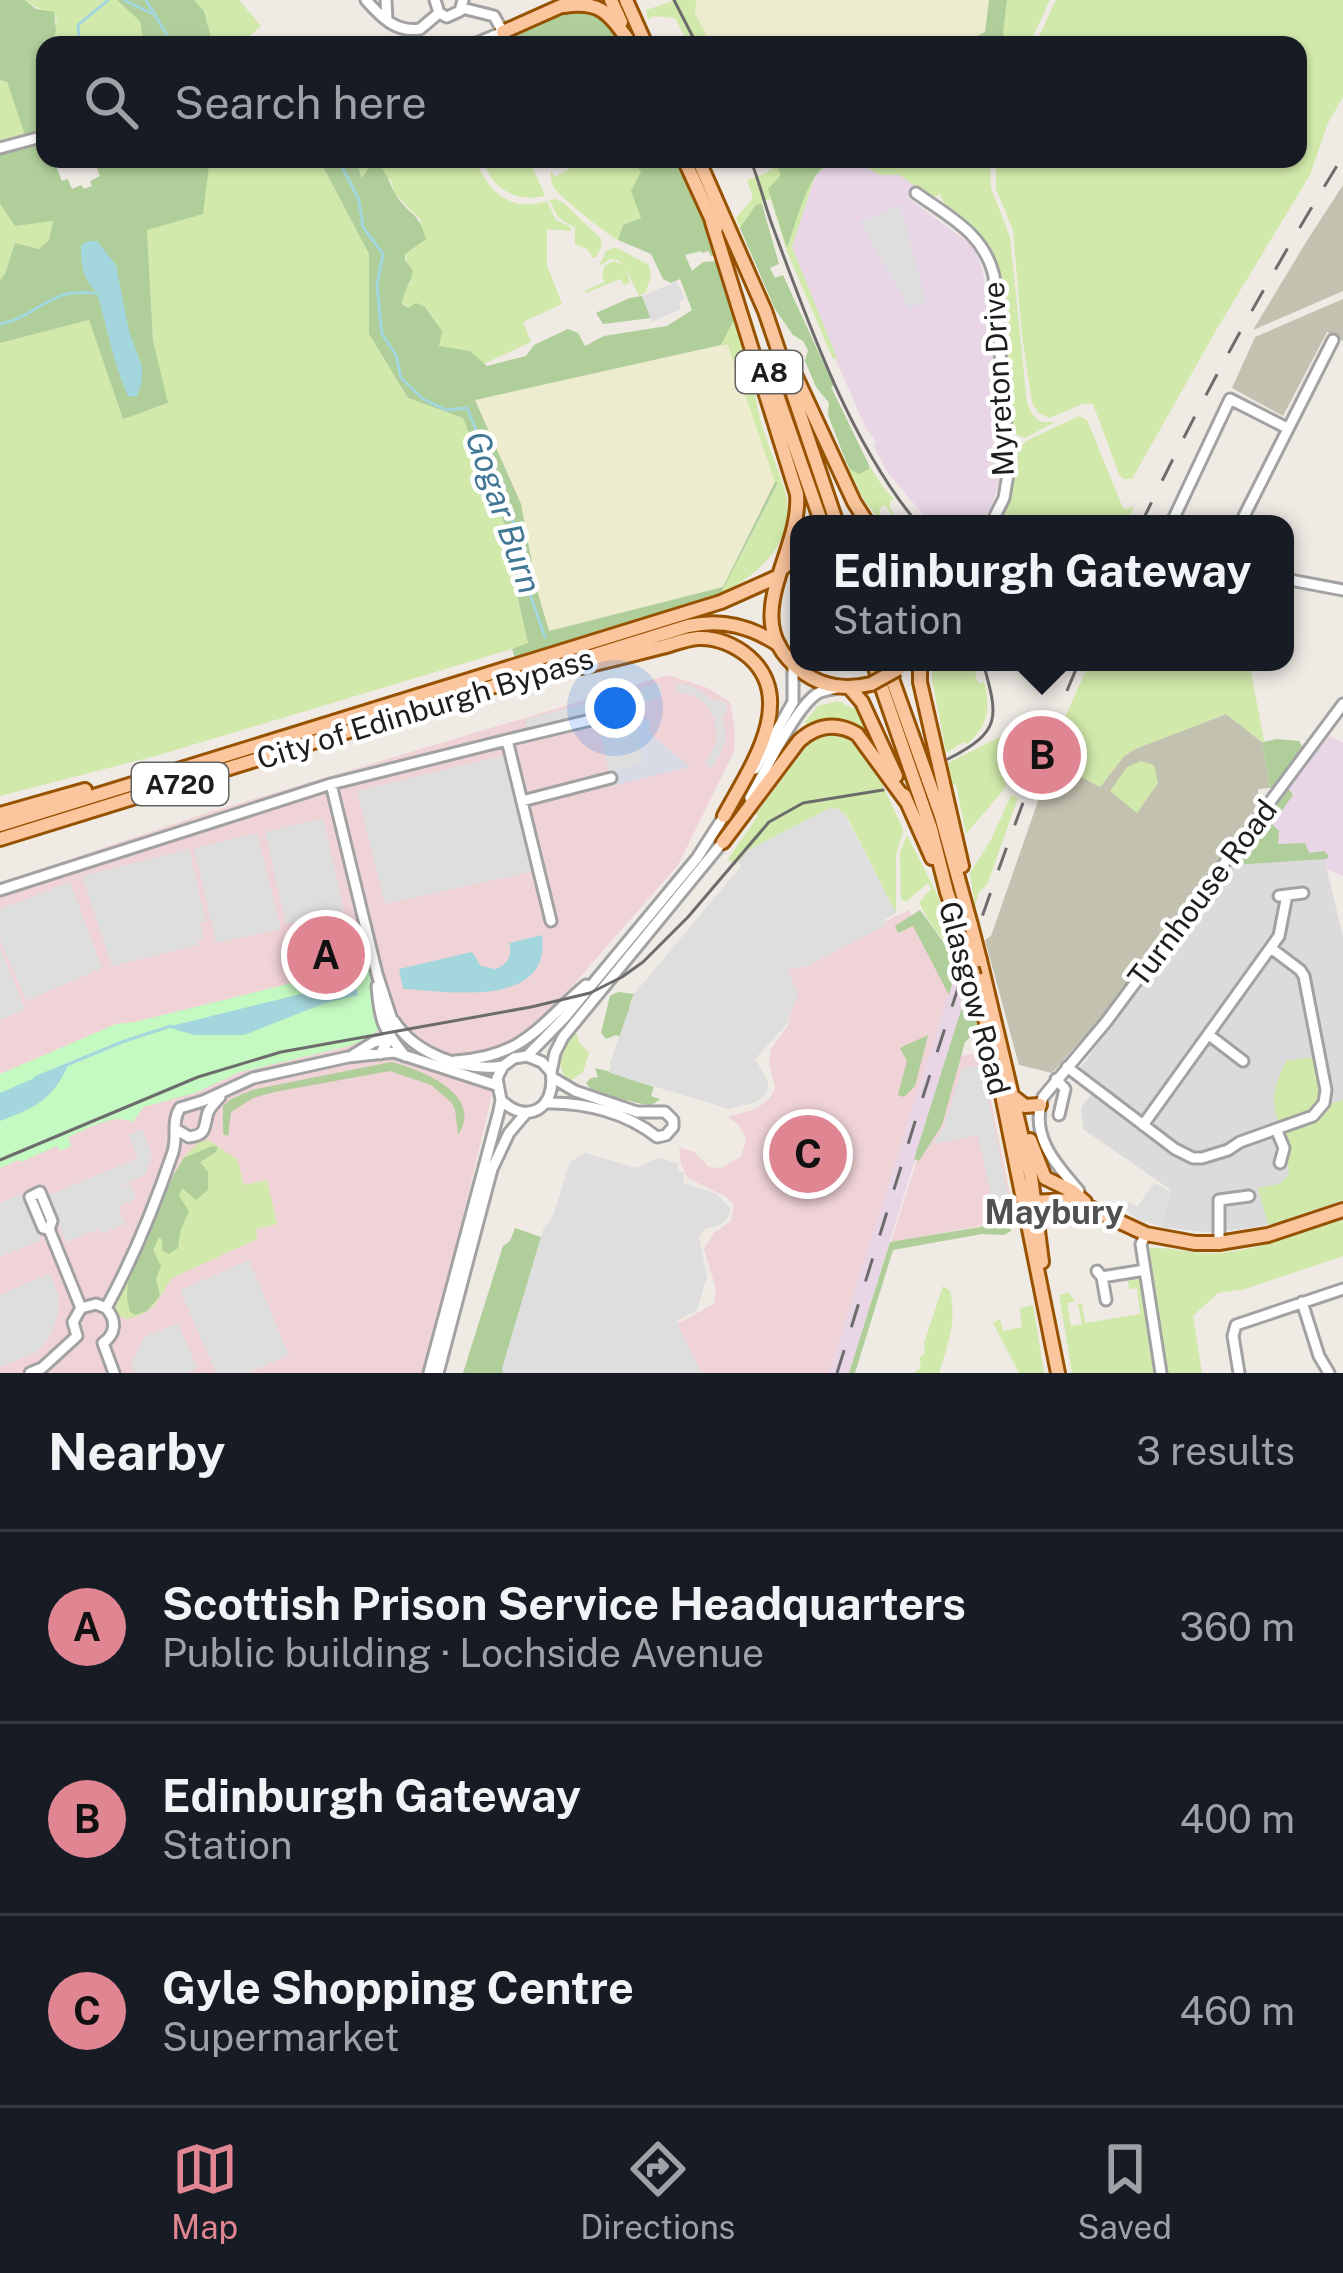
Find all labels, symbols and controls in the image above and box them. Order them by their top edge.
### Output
search box [36,36,1307,168]
icon: search [78,69,144,135]
text: Search here [174,76,427,129]
street label: Myreton Drive [975,281,1021,477]
road number: A8 [736,351,802,393]
water label: Gogar Burn [458,426,550,598]
popup [790,515,1294,671]
text: Edinburgh Gateway [833,544,1251,597]
text: Station [833,597,963,643]
street label: City of Edinburgh Bypass [252,640,598,776]
your location [585,678,645,738]
pin: B [1003,710,1081,800]
road number: A720 [132,763,228,805]
street label: Turnhouse Road [1120,792,1284,994]
street label: Glasgow Road [932,897,1018,1099]
pin: A [287,910,365,1000]
pin: C [769,1109,847,1199]
district label: Maybury [984,1193,1124,1231]
text: Nearby [48,1422,225,1481]
text: 3 results [1136,1428,1295,1474]
text: Scottish Prison Service Headquarters [162,1577,966,1630]
text: A [73,1604,101,1650]
text: 360 m [1180,1604,1295,1650]
text: Public building · Lochside Avenue [162,1630,764,1676]
text: Edinburgh Gateway [162,1769,581,1822]
text: B [74,1796,100,1842]
text: 400 m [1180,1796,1295,1842]
text: Station [162,1822,293,1868]
text: Gyle Shopping Centre [162,1961,634,2014]
text: C [73,1988,101,2034]
text: 460 m [1179,1988,1295,2034]
text: Supermarket [162,2014,399,2060]
tab: Map [171,2136,238,2246]
tab: Directions [580,2136,735,2246]
tab: Saved [1078,2136,1172,2246]

